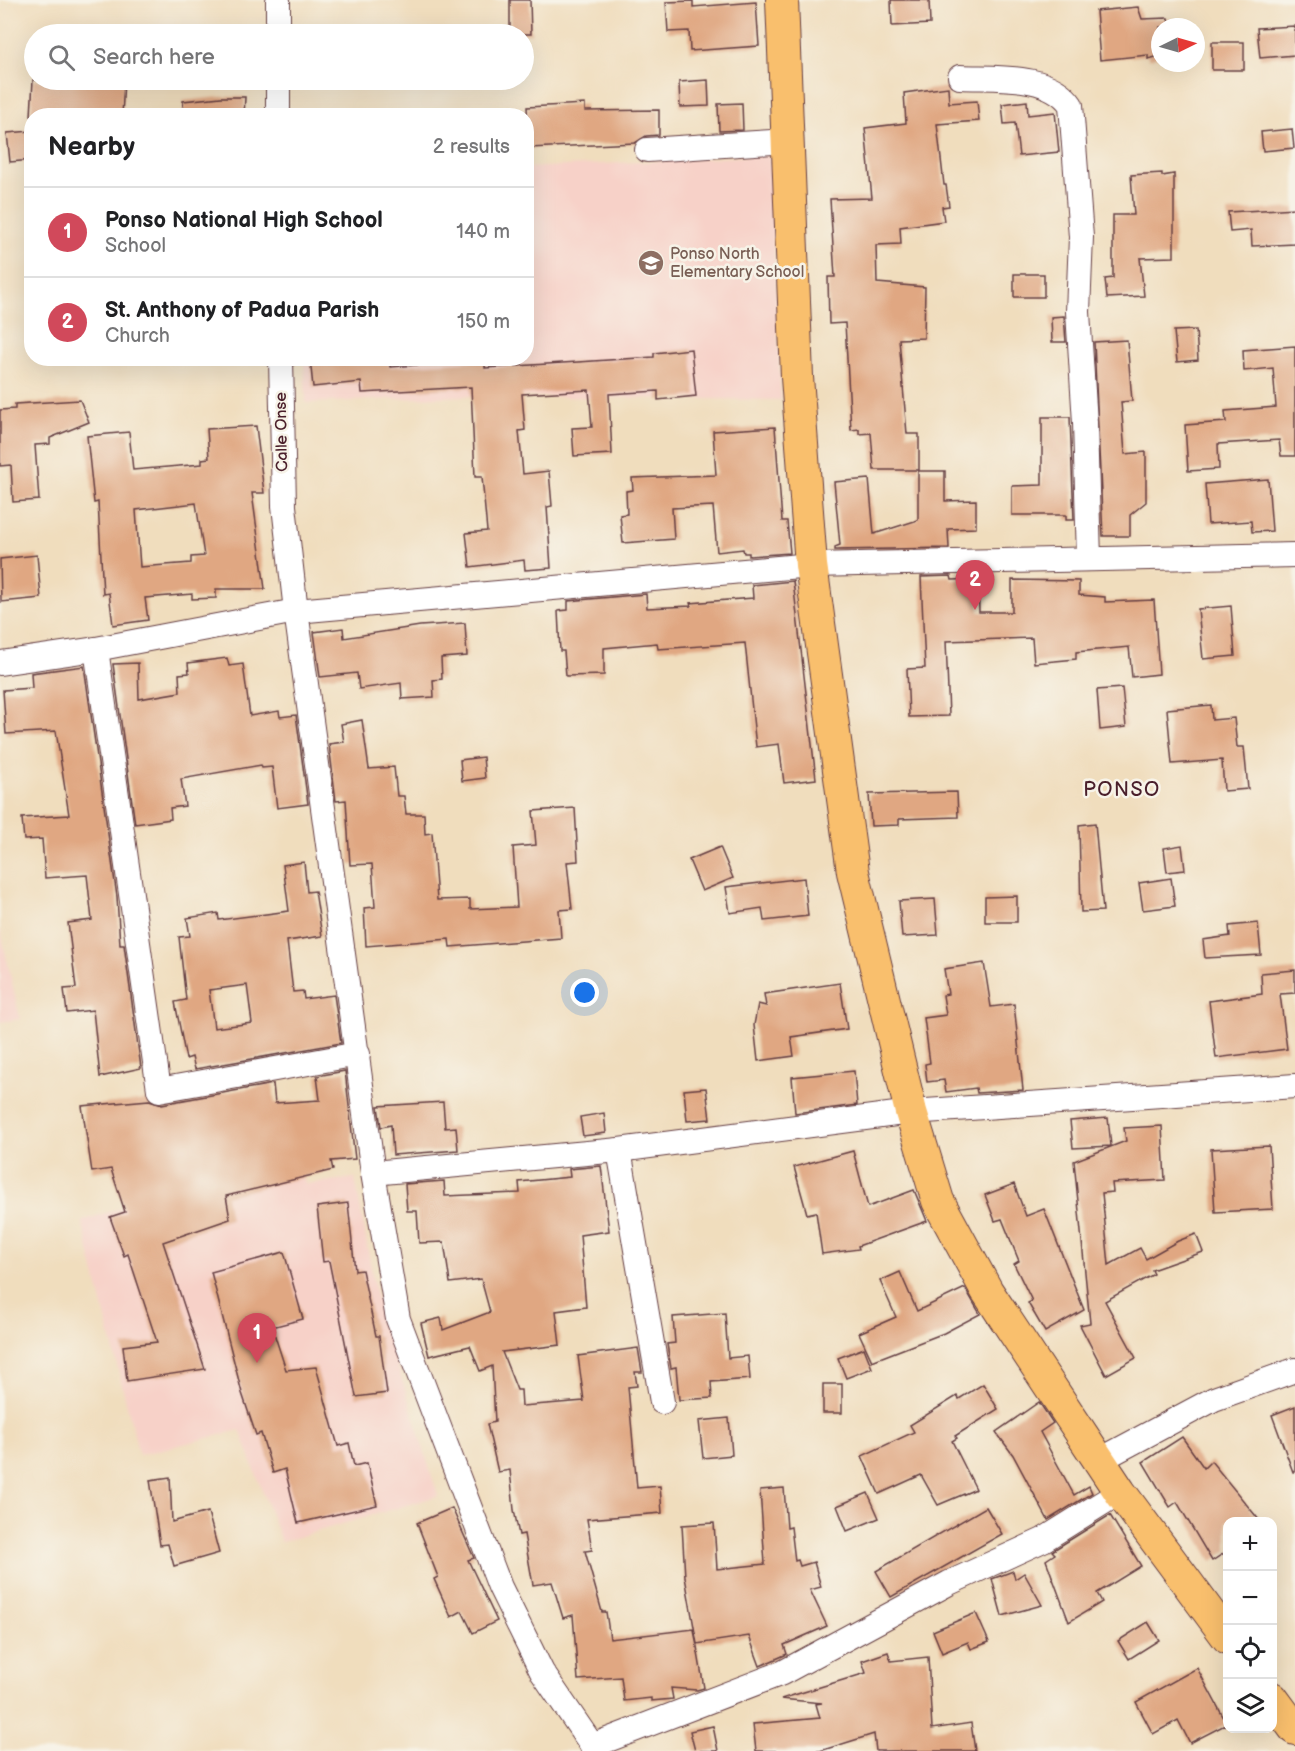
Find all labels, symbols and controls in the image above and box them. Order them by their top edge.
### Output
north arrow [1151,18,1205,72]
search box [24,24,534,90]
icon: search [45,41,78,74]
text: Search here [93,44,215,71]
text: Nearby [48,132,135,163]
text: 2 results [433,135,510,159]
text: Ponso National High School [105,207,383,234]
text: 1 [63,220,72,244]
text: 140 m [456,220,510,244]
text: School [105,234,166,258]
place label: Ponso North Elementary School [670,245,804,282]
school or university icon: Ponso North Elementary School [636,248,666,278]
text: St. Anthony of Padua Parish [105,297,379,324]
text: 2 [62,310,73,334]
text: 150 m [457,310,510,334]
text: Church [105,324,170,348]
street label: Calle Onse [272,391,292,472]
pin: 2 [956,560,994,610]
district label: PONSO [1083,778,1161,802]
your location [570,978,599,1007]
pin: 1 [238,1314,276,1363]
map controls [1223,1517,1277,1733]
button: + [1223,1517,1277,1571]
button: − [1223,1571,1277,1625]
button: locate [1223,1625,1277,1679]
button: layers [1223,1679,1277,1733]

